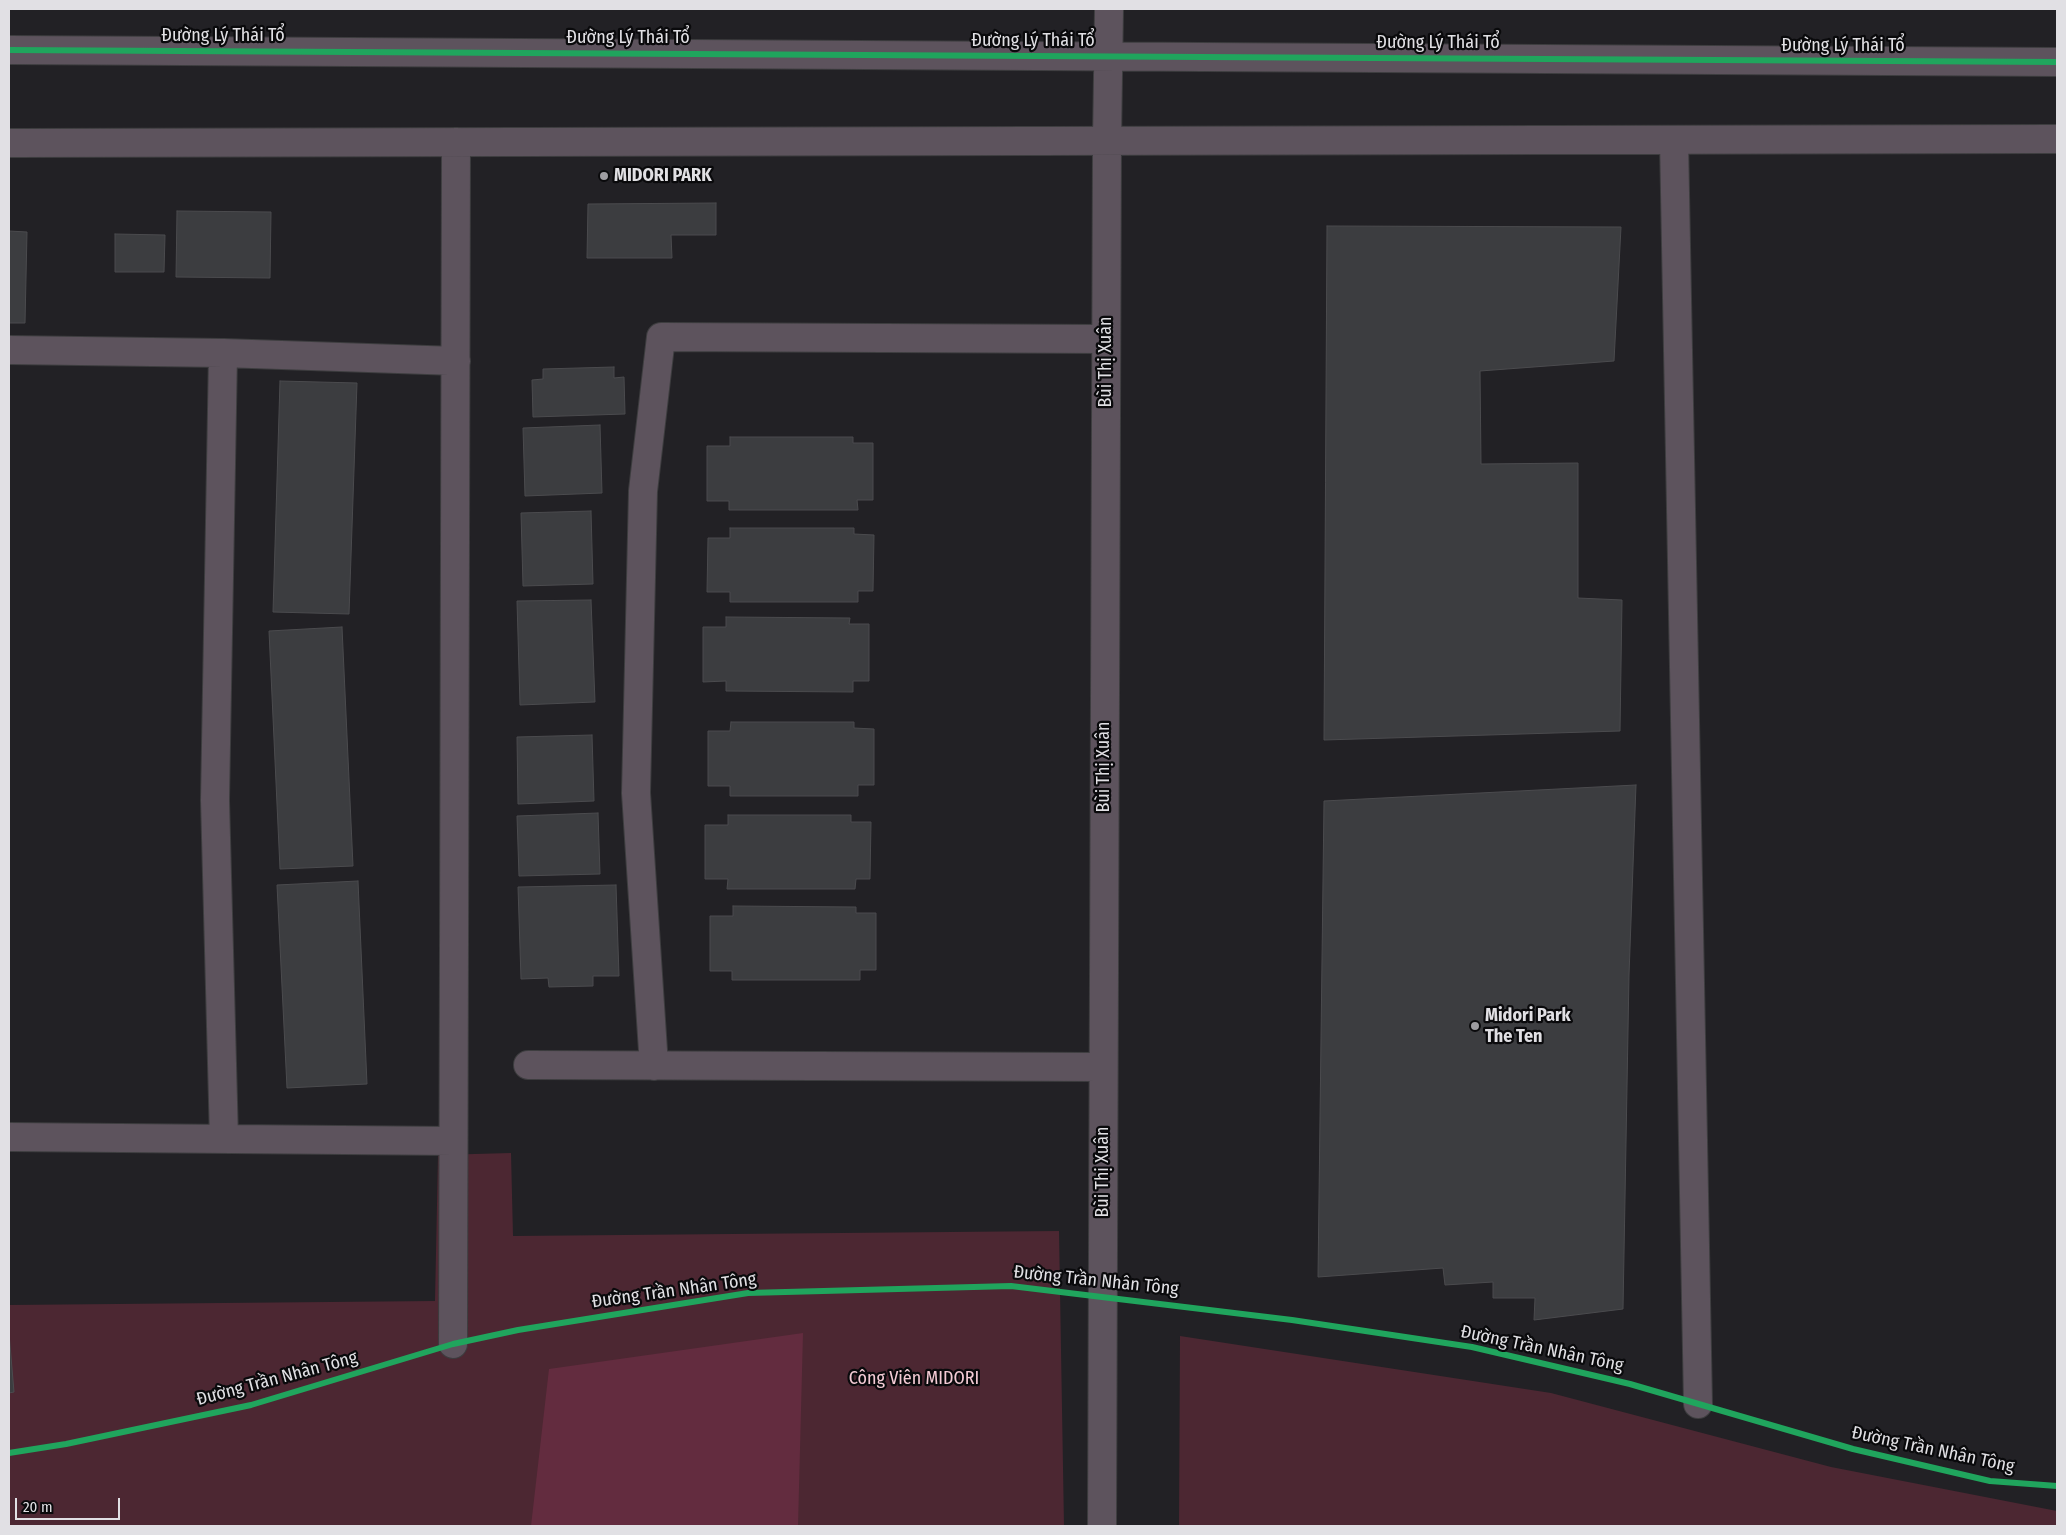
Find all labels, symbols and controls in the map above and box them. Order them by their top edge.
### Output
street label: Đường Lý Thái Tổ [161,25,285,47]
street label: Đường Lý Thái Tổ [566,27,690,49]
street label: Đường Lý Thái Tổ [971,30,1095,52]
street label: Đường Lý Thái Tổ [1376,32,1500,54]
street label: Đường Lý Thái Tổ [1781,35,1905,57]
place label: MIDORI PARK [614,165,712,187]
marker: MIDORI PARK [598,170,610,182]
street label: Bùi Thị Xuân [1095,317,1117,407]
street label: Bùi Thị Xuân [1093,722,1115,812]
place label: Midori Park The Ten [1485,1005,1571,1048]
marker: Midori Park The Ten [1469,1020,1481,1032]
street label: Bùi Thị Xuân [1092,1127,1114,1217]
street label: Đường Trần Nhân Tông [1012,1262,1180,1300]
street label: Đường Trần Nhân Tông [590,1269,758,1313]
street label: Đường Trần Nhân Tông [1459,1321,1625,1377]
street label: Đường Trần Nhân Tông [194,1347,360,1411]
park label: Công Viên MIDORI [849,1368,979,1390]
street label: Đường Trần Nhân Tông [1850,1422,2016,1478]
scale bar [18,1488,122,1520]
text: 20 m [23,1498,53,1516]

